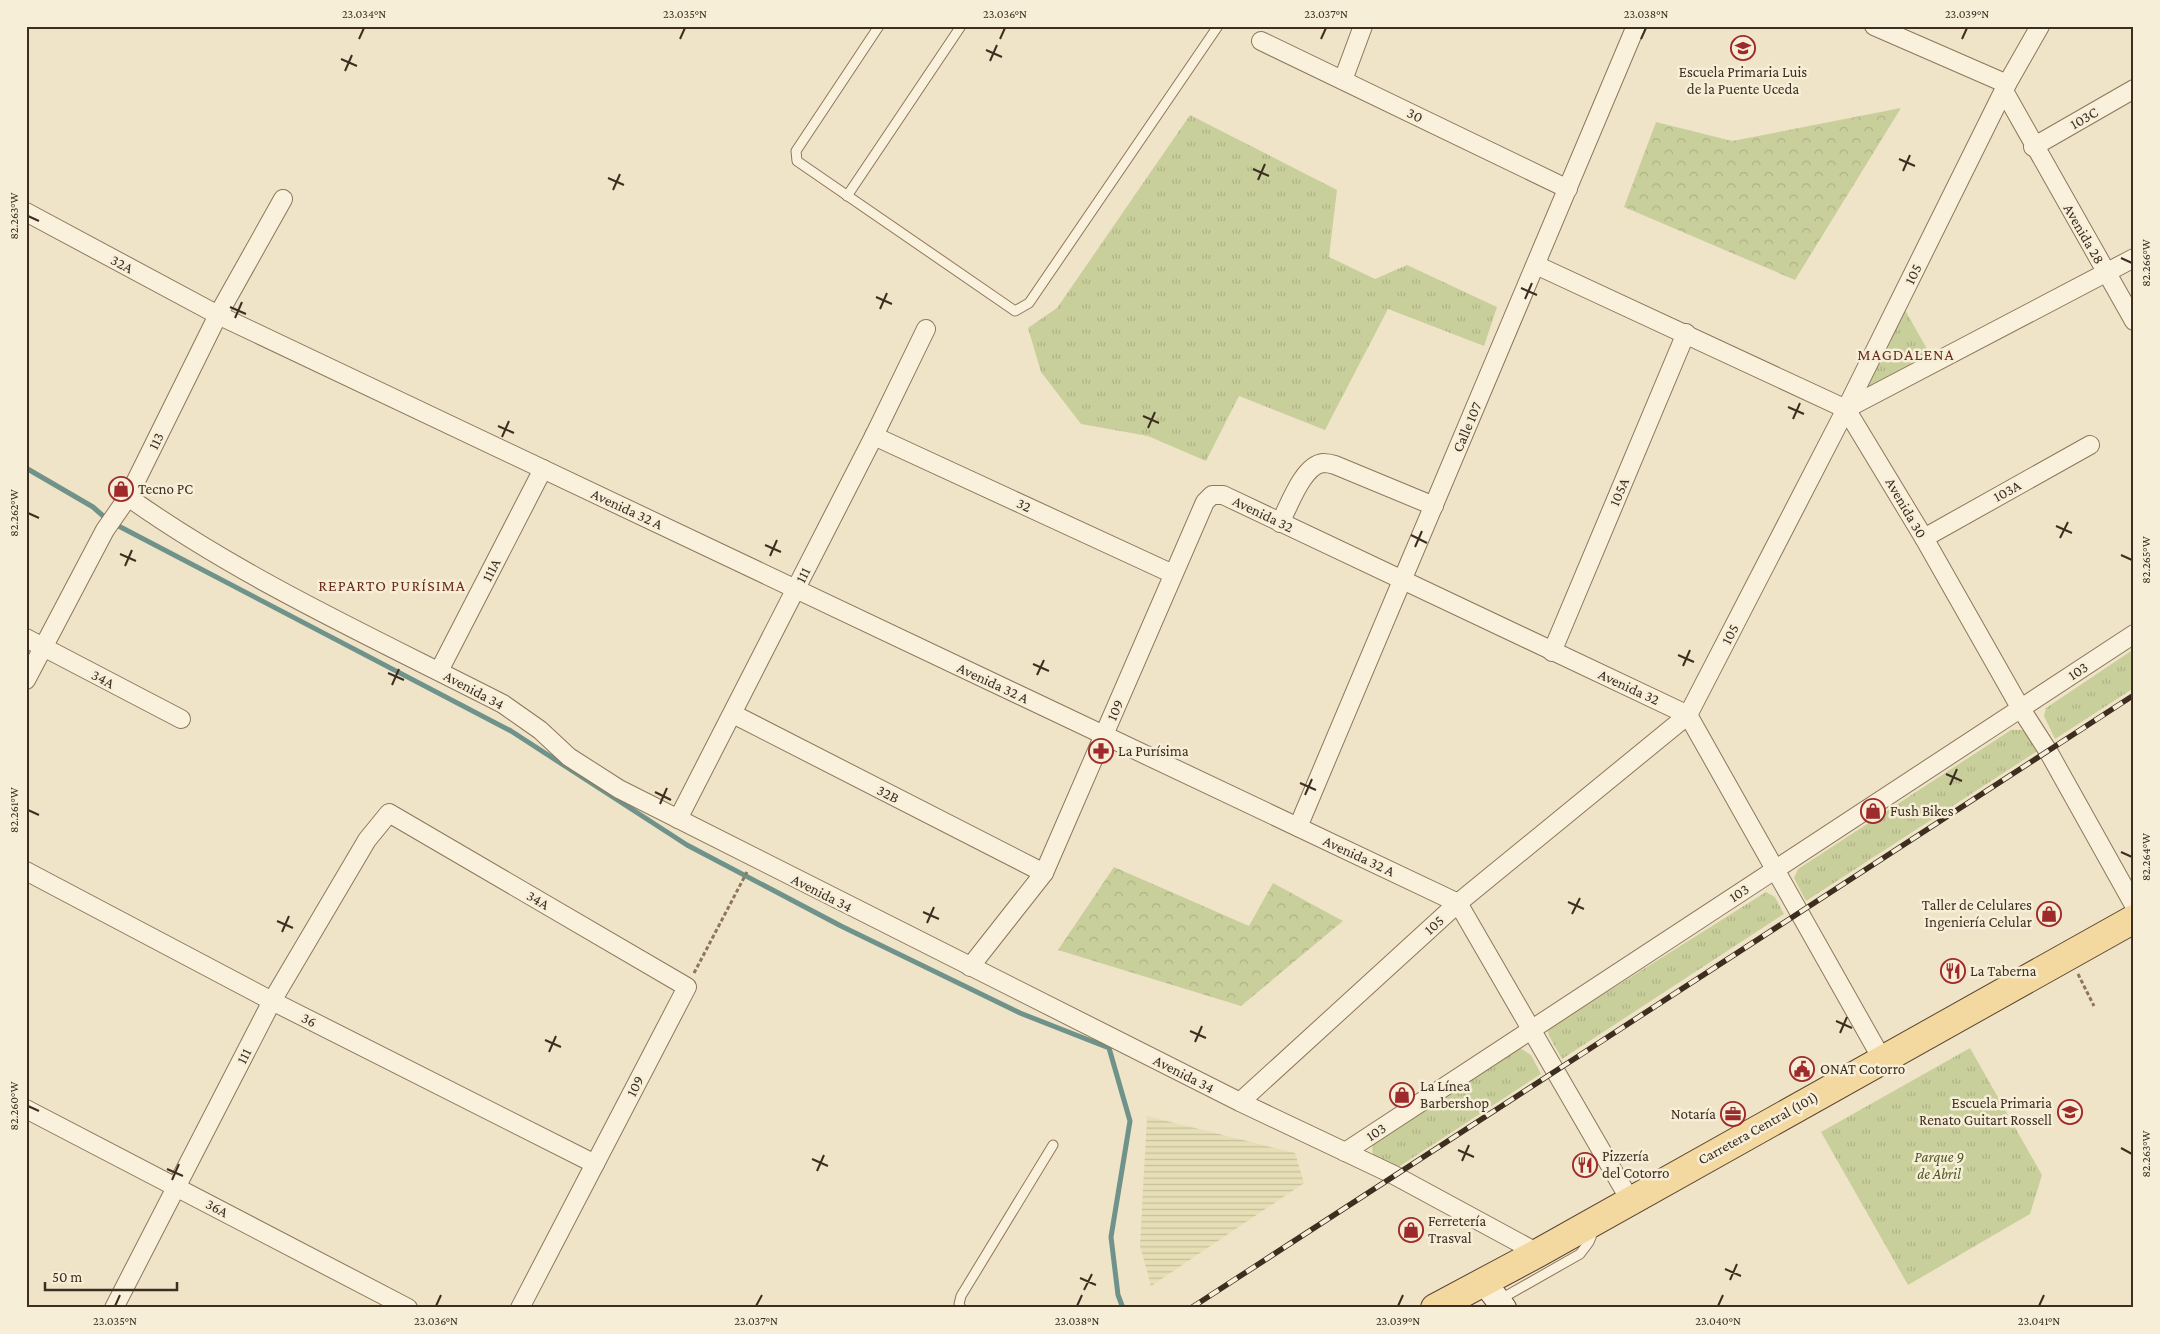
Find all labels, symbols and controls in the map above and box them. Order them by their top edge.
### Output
text: 23.034°N [342,7,386,21]
text: 23.035°N [663,7,707,21]
text: 23.036°N [983,7,1027,21]
text: 23.037°N [1304,7,1348,21]
text: 23.038°N [1624,7,1668,21]
text: 23.039°N [1945,7,1989,21]
school or university icon: Escuela Primaria Luis de la Puente Uceda [1730,35,1756,61]
place label: Escuela Primaria Luis de la Puente Uceda [1679,64,1807,97]
street label: 30 [1404,104,1426,126]
street label: 103C [2067,104,2101,132]
text: 82.263°W [7,192,21,240]
street label: Avenida 28 [2060,201,2108,267]
text: 82.266°W [2139,239,2153,287]
street label: 32A [108,252,136,277]
street label: 105 [1901,261,1925,287]
district label: MAGDALENA [1857,346,1955,363]
street label: Calle 107 [1449,399,1485,455]
street label: 113 [145,430,167,452]
street label: 105A [1606,475,1632,508]
street label: Avenida 30 [1882,475,1930,541]
shop icon: Tecno PC [108,476,134,502]
street label: 103A [1991,477,2024,505]
place label: Tecno PC [138,481,193,497]
street label: Avenida 32 A [589,486,666,533]
text: 82.262°W [7,489,21,537]
street label: Avenida 32 [1230,492,1296,536]
street label: 32 [1014,495,1034,515]
text: 82.265°W [2139,536,2153,584]
street label: 111A [479,555,504,584]
street label: 111 [792,565,814,585]
district label: REPARTO PURÍSIMA [318,577,466,594]
street label: 105 [1718,621,1742,647]
street label: 103 [2065,659,2091,683]
street label: Avenida 32 A [955,660,1032,707]
street label: 34A [89,666,117,692]
street label: Avenida 32 [1596,666,1662,708]
street label: Avenida 34 [441,667,507,713]
street label: 109 [1104,697,1126,723]
pharmacy icon: La Purísima [1088,738,1114,764]
place label: La Purísima [1118,743,1189,759]
street label: 32B [874,782,902,806]
text: 82.261°W [7,787,21,833]
shop icon: Fush Bikes [1860,798,1886,824]
place label: Fush Bikes [1890,803,1954,819]
street label: Avenida 32 A [1321,833,1398,880]
text: 82.264°W [2139,833,2153,881]
street label: Avenida 34 [789,871,855,915]
street label: 103 [1726,881,1752,905]
street label: 34A [524,887,552,913]
place label: Taller de Celulares Ingeniería Celular [1922,897,2033,931]
shop icon: Taller de Celulares Ingeniería Celular [2036,901,2062,927]
street label: 105 [1421,912,1447,938]
restaurant icon: La Taberna [1940,958,1966,984]
place label: La Taberna [1970,963,2037,979]
street label: 36 [299,1010,319,1030]
street label: 111 [233,1046,255,1066]
street label: Avenida 34 [1151,1052,1217,1096]
public building icon: ONAT Cotorro [1789,1056,1815,1082]
place label: ONAT Cotorro [1820,1061,1905,1077]
street label: 109 [623,1073,647,1099]
place label: La Línea Barbershop [1420,1078,1489,1112]
text: 82.260°W [7,1082,21,1130]
shop icon: La Línea Barbershop [1389,1082,1415,1108]
street label: Carretera Central (101) [1695,1088,1821,1169]
place label: Escuela Primaria Renato Guitart Rossell [1919,1095,2052,1128]
school or university icon: Escuela Primaria Renato Guitart Rossell [2057,1099,2083,1125]
office icon: Notaría [1720,1101,1746,1127]
place label: Notaría [1671,1106,1716,1122]
street label: 103 [1363,1120,1389,1144]
text: 82.263°W [2139,1130,2153,1178]
place label: Pizzería del Cotorro [1602,1148,1670,1181]
park label: Parque 9 de Abril [1914,1149,1964,1182]
restaurant icon: Pizzería del Cotorro [1572,1152,1598,1178]
street label: 36A [203,1196,231,1221]
place label: Ferretería Trasval [1428,1213,1486,1246]
shop icon: Ferretería Trasval [1398,1217,1424,1243]
scale bar [45,1259,178,1291]
text: 50 m [52,1269,82,1285]
text: 23.035°N [93,1314,137,1328]
text: 23.036°N [414,1314,458,1328]
text: 23.037°N [734,1314,778,1328]
text: 23.038°N [1055,1314,1099,1328]
text: 23.039°N [1376,1314,1420,1328]
text: 23.040°N [1695,1314,1741,1328]
text: 23.041°N [2018,1314,2060,1328]

